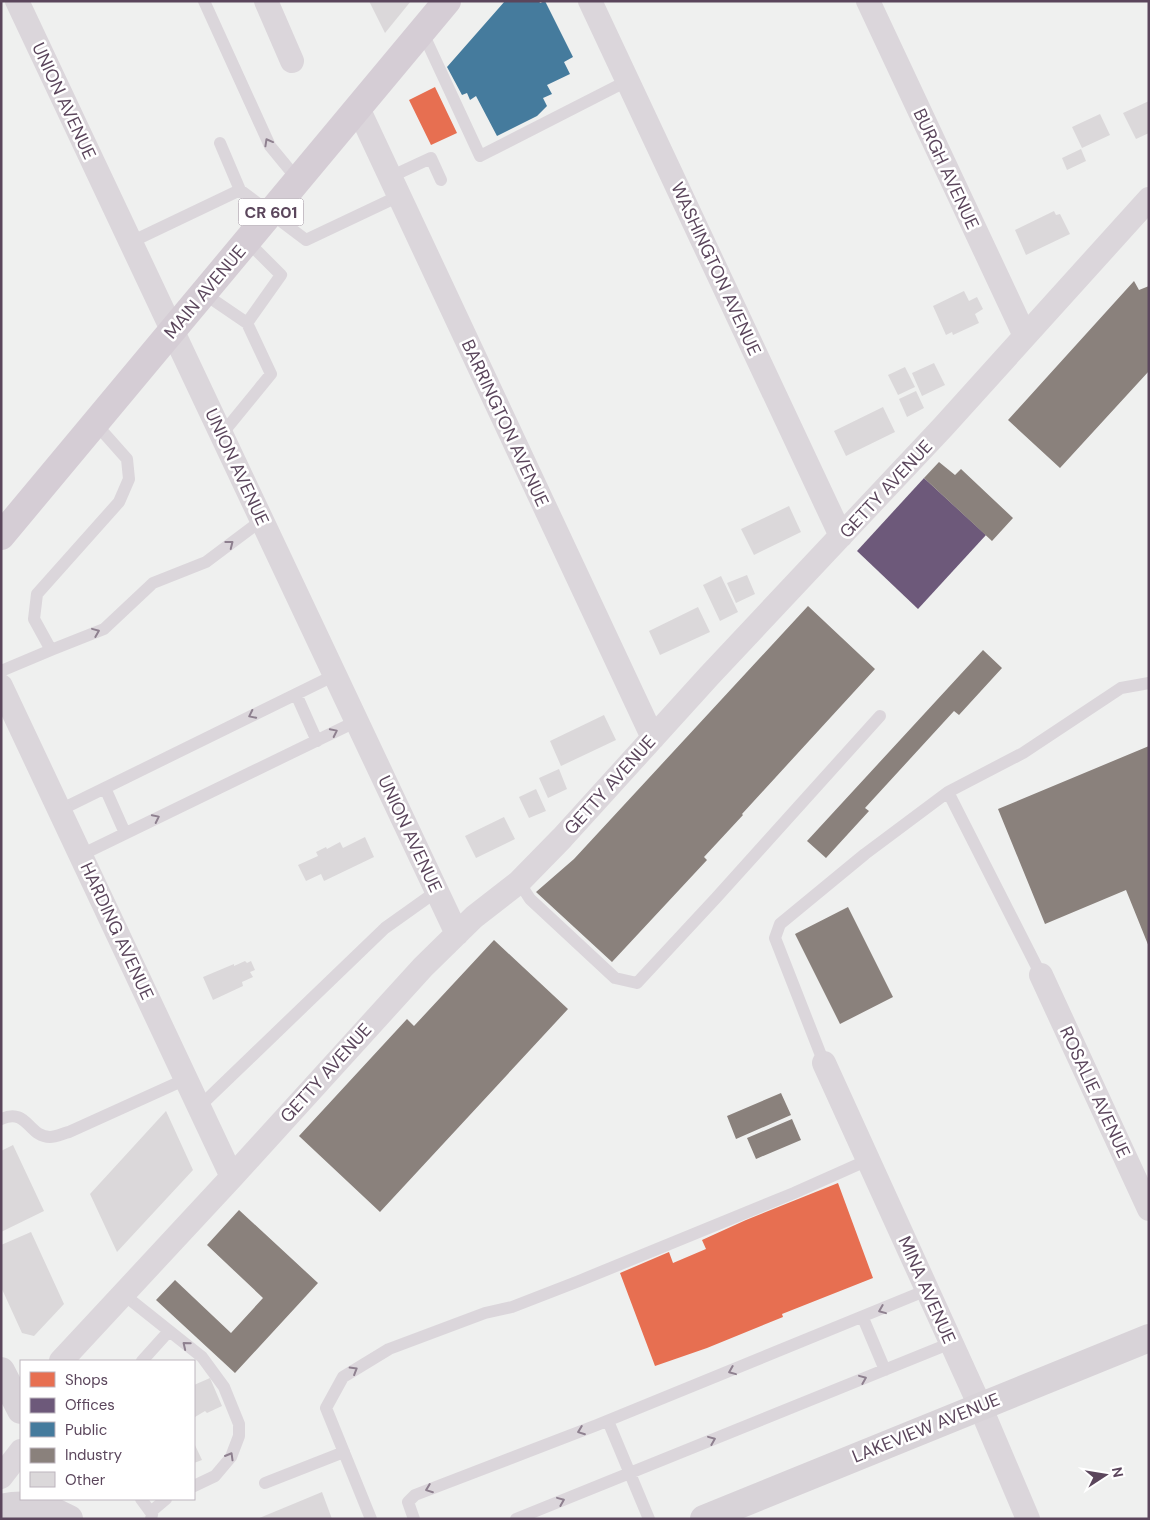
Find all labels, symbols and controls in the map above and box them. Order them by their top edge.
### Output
street label: UNION AVENUE [26,39,102,163]
street label: BURGH AVENUE [907,105,985,233]
one-way arrow [264,138,274,147]
street label: WASHINGTON AVENUE [665,178,767,360]
road number: CR 601 [238,198,304,226]
street label: MAIN AVENUE [159,240,251,344]
street label: BARRINGTON AVENUE [456,336,554,510]
street label: UNION AVENUE [199,405,275,529]
street label: GETTY AVENUE [834,435,938,543]
one-way arrow [224,541,234,550]
one-way arrow [91,627,100,638]
one-way arrow [249,709,258,719]
one-way arrow [329,728,338,738]
street label: GETTY AVENUE [559,730,661,840]
street label: UNION AVENUE [372,772,448,896]
one-way arrow [151,814,160,825]
street label: HARDING AVENUE [75,858,159,1004]
street label: GETTY AVENUE [275,1018,377,1128]
street label: ROSALIE AVENUE [1054,1022,1136,1162]
street label: MINA AVENUE [893,1232,961,1348]
one-way arrow [879,1304,887,1314]
one-way arrow [183,1343,192,1351]
legend [20,1360,195,1500]
one-way arrow [728,1365,737,1375]
one-way arrow [349,1367,358,1377]
text: Shops [65,1370,108,1390]
one-way arrow [858,1375,867,1385]
street label: LAKEVIEW AVENUE [848,1387,1004,1469]
text: Offices [65,1395,115,1415]
text: Public [65,1420,107,1440]
one-way arrow [577,1425,586,1436]
one-way arrow [707,1436,716,1447]
text: Industry [65,1445,123,1465]
north arrow [1080,1450,1130,1500]
one-way arrow [224,1452,234,1461]
text: N [1108,1465,1128,1479]
text: Other [65,1470,106,1490]
one-way arrow [425,1483,434,1493]
one-way arrow [557,1497,565,1507]

